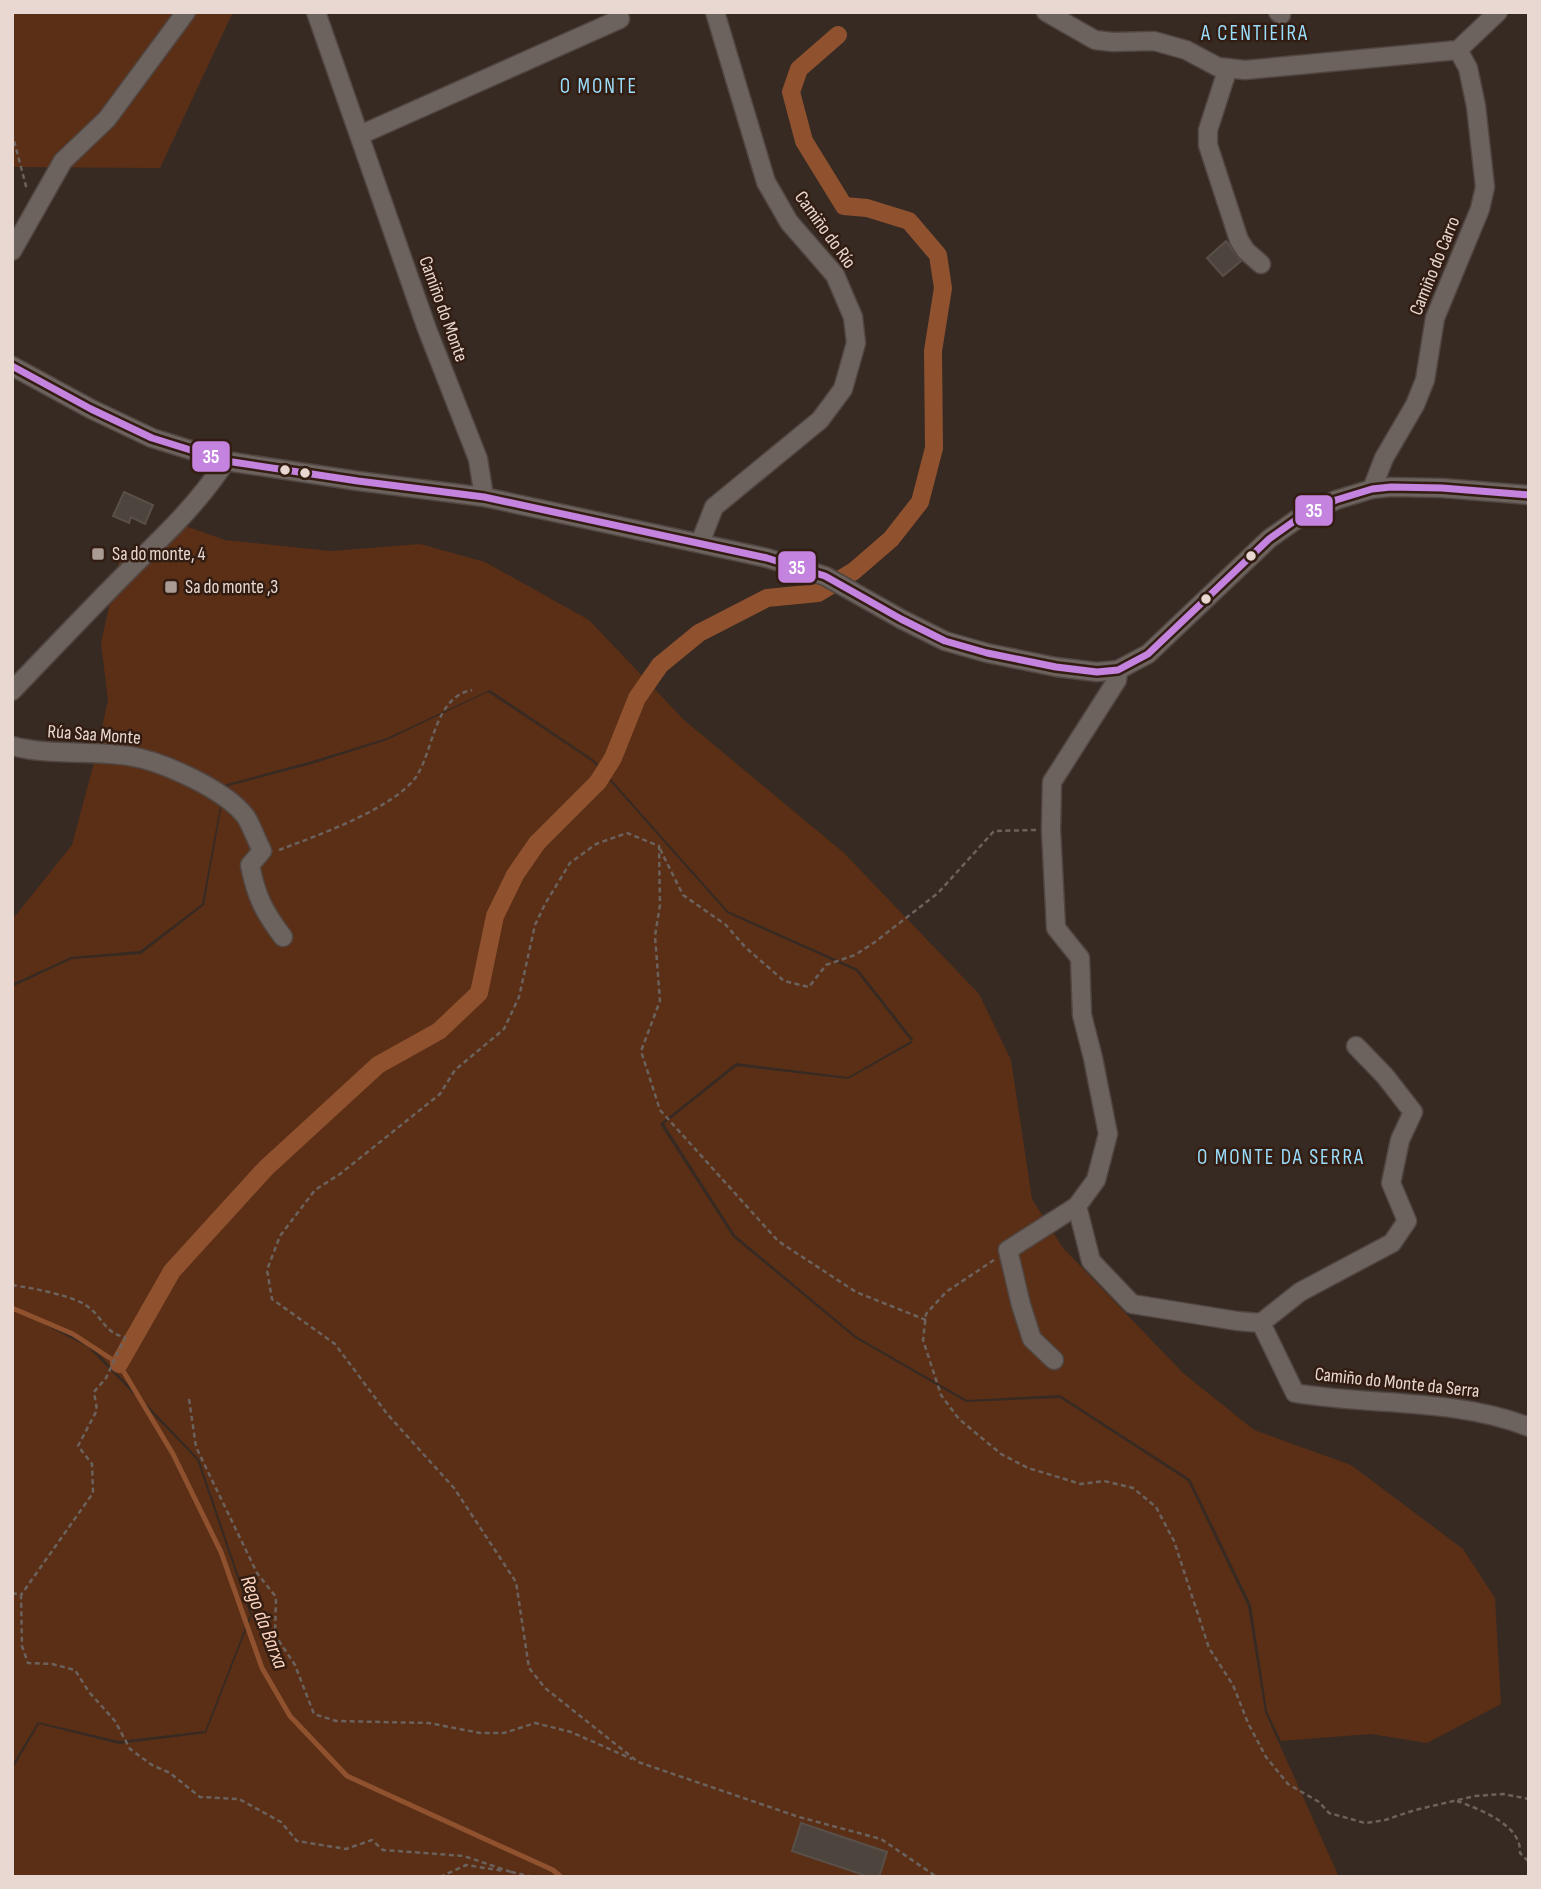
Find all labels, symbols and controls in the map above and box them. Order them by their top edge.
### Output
district label: A CENTIEIRA [1200,21,1309,46]
district label: O MONTE [560,74,638,99]
street label: Camiño do Río [789,187,861,273]
street label: Camiño do Carro [1405,213,1465,319]
street label: Camiño do Monte [413,253,473,365]
line badge: 35 [191,440,231,473]
text: 35 [203,446,219,469]
unlabelled marker [278,463,292,477]
unlabelled marker [298,466,312,480]
line badge: 35 [1294,494,1334,527]
text: 35 [1306,500,1322,523]
place label: Sa do monte, 4 [112,543,206,566]
marker: Sa do monte, 4 [90,546,106,562]
unlabelled marker [1244,549,1258,563]
line badge: 35 [777,550,817,584]
text: 35 [789,557,805,580]
place label: Sa do monte ,3 [185,576,278,599]
marker: Sa do monte ,3 [163,579,179,595]
unlabelled marker [1199,592,1213,606]
street label: Rúa Saa Monte [47,720,141,750]
district label: O MONTE DA SERRA [1197,1145,1365,1170]
street label: Camiño do Monte da Serra [1314,1363,1480,1403]
water label: Rego da Barxa [235,1572,293,1673]

